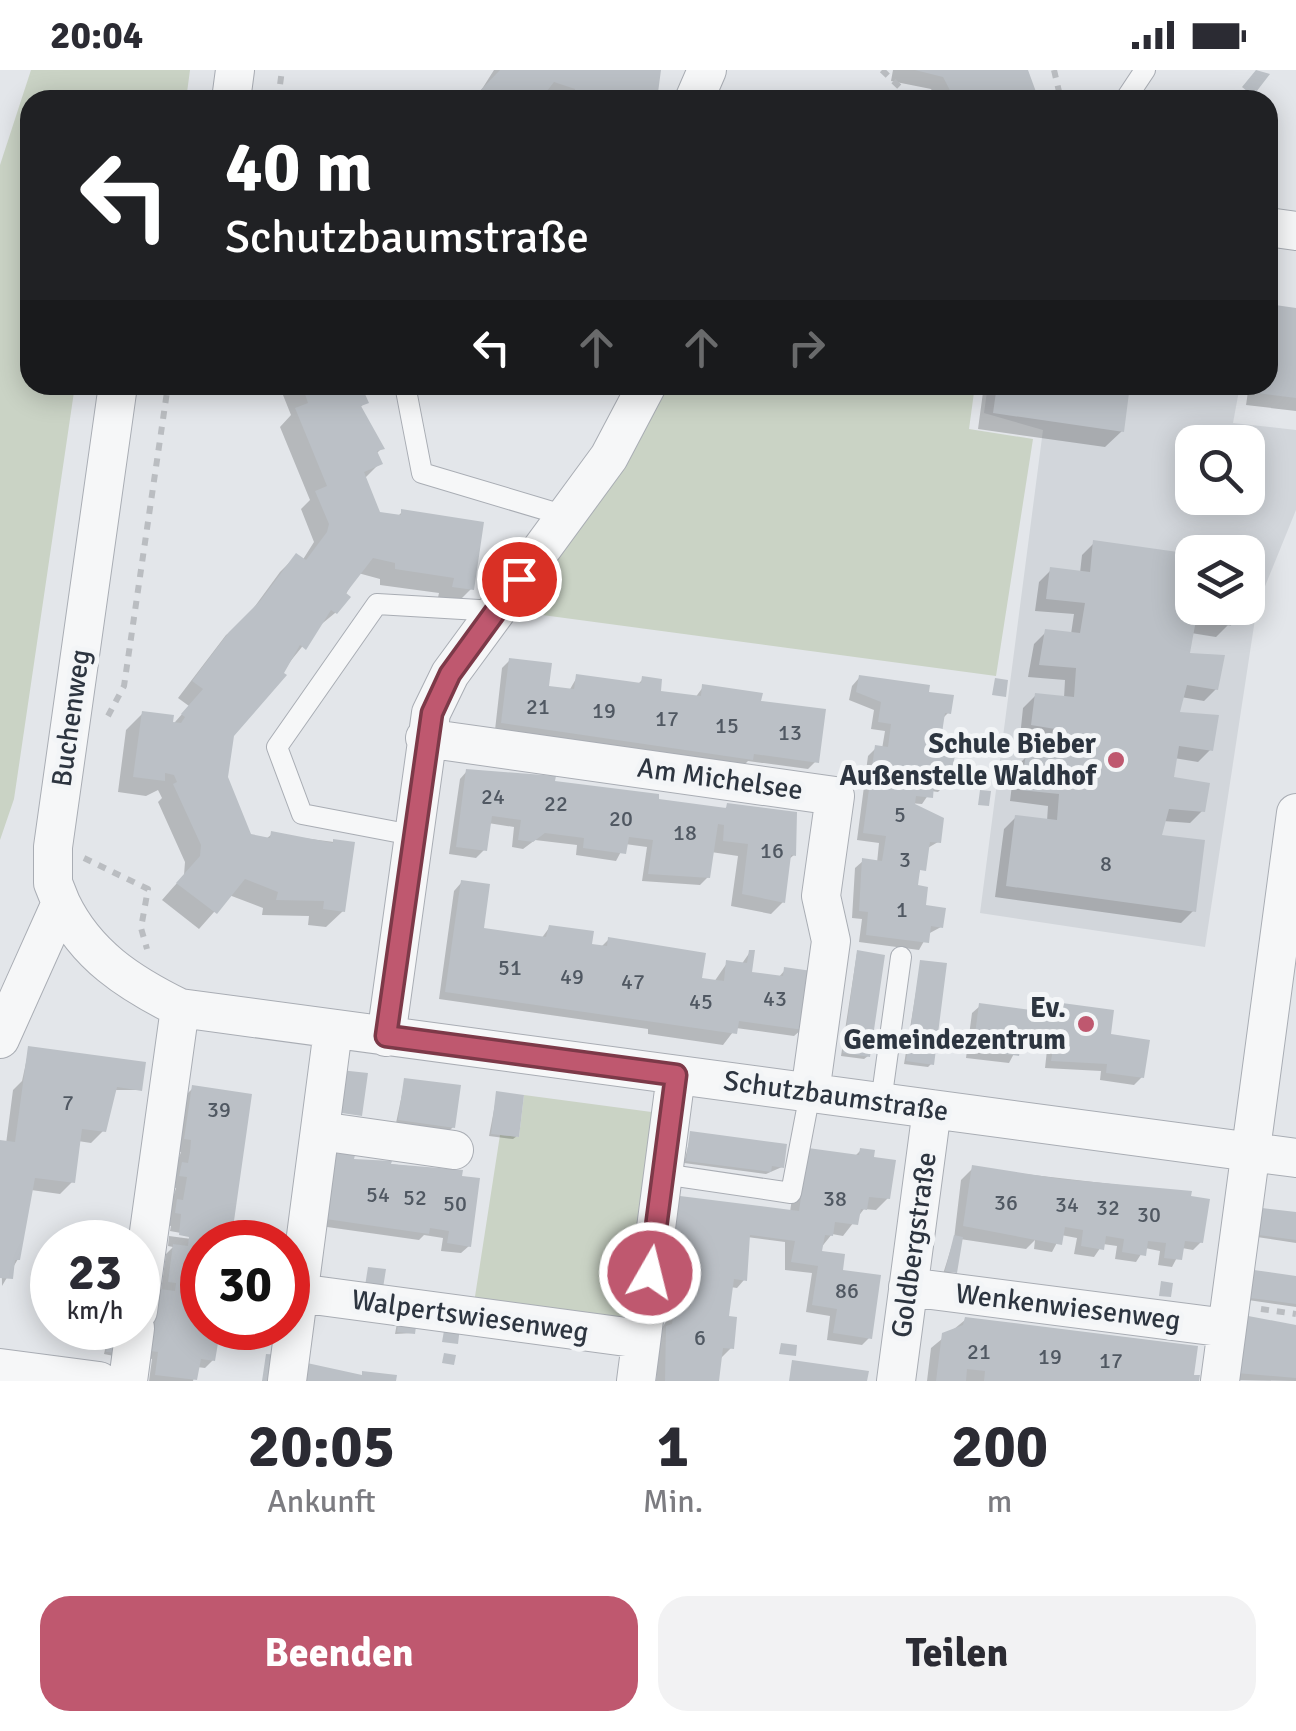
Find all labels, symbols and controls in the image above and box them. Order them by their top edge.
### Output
text: 20:04 [50,12,143,59]
text: 40 m [225,124,373,210]
icon: left [60,130,190,260]
text: Schutzbaumstraße [225,210,589,265]
icon: left [464,320,519,375]
icon: ahead [569,320,624,375]
icon: ahead [674,320,729,375]
icon: right [779,320,834,375]
map controls [1175,425,1265,625]
button: search [1175,425,1265,515]
button: layers [1175,535,1265,625]
pin [477,537,562,622]
icon: arrive [492,552,547,607]
street label: Buchenweg [45,647,97,789]
house number: 21 [526,693,550,720]
house number: 19 [592,697,616,724]
house number: 17 [655,705,679,732]
house number: 15 [715,712,739,739]
house number: 13 [778,719,802,746]
place label: Schule Bieber Außenstelle Waldhof [840,727,1098,793]
marker: Schule Bieber Außenstelle Waldhof [1105,749,1127,771]
street label: Am Michelsee [635,751,805,807]
house number: 24 [481,783,505,810]
house number: 22 [544,790,568,817]
house number: 5 [894,801,906,828]
house number: 20 [609,805,633,832]
house number: 18 [673,819,697,846]
house number: 16 [760,837,784,864]
house number: 3 [899,846,911,873]
house number: 8 [1100,850,1112,877]
house number: 1 [896,896,908,923]
house number: 51 [498,954,522,981]
house number: 49 [560,963,584,990]
house number: 47 [621,968,645,995]
house number: 43 [763,985,787,1012]
house number: 45 [689,988,713,1015]
place label: Ev. Gemeindezentrum [843,991,1066,1057]
marker: Ev. Gemeindezentrum [1075,1013,1097,1035]
street label: Schutzbaumstraße [721,1063,951,1129]
house number: 7 [62,1089,74,1116]
house number: 39 [207,1096,231,1123]
street label: Goldbergstraße [884,1150,944,1340]
house number: 54 [366,1181,390,1208]
house number: 52 [403,1184,427,1211]
house number: 38 [823,1185,847,1212]
house number: 36 [994,1189,1018,1216]
house number: 50 [443,1190,467,1217]
house number: 34 [1055,1191,1079,1218]
house number: 32 [1096,1194,1120,1221]
house number: 30 [1137,1201,1161,1228]
speed limit sign: 30 [180,1220,310,1350]
position arrow [598,1221,702,1325]
text: 23 [68,1242,122,1304]
street label: Wenkenwiesenweg [954,1276,1182,1338]
house number: 86 [835,1277,859,1304]
street label: Walpertswiesenweg [349,1283,591,1349]
text: km/h [67,1295,123,1326]
house number: 6 [694,1324,706,1351]
house number: 21 [967,1338,991,1365]
house number: 19 [1038,1343,1062,1370]
house number: 17 [1099,1347,1123,1374]
text: 20:05 [248,1410,395,1484]
text: 1 [657,1410,689,1484]
text: 200 [951,1410,1048,1484]
text: Ankunft [267,1482,376,1521]
text: Min. [643,1482,703,1521]
text: m [987,1482,1012,1521]
button: Beenden [40,1596,638,1711]
button: Teilen [658,1596,1256,1711]

